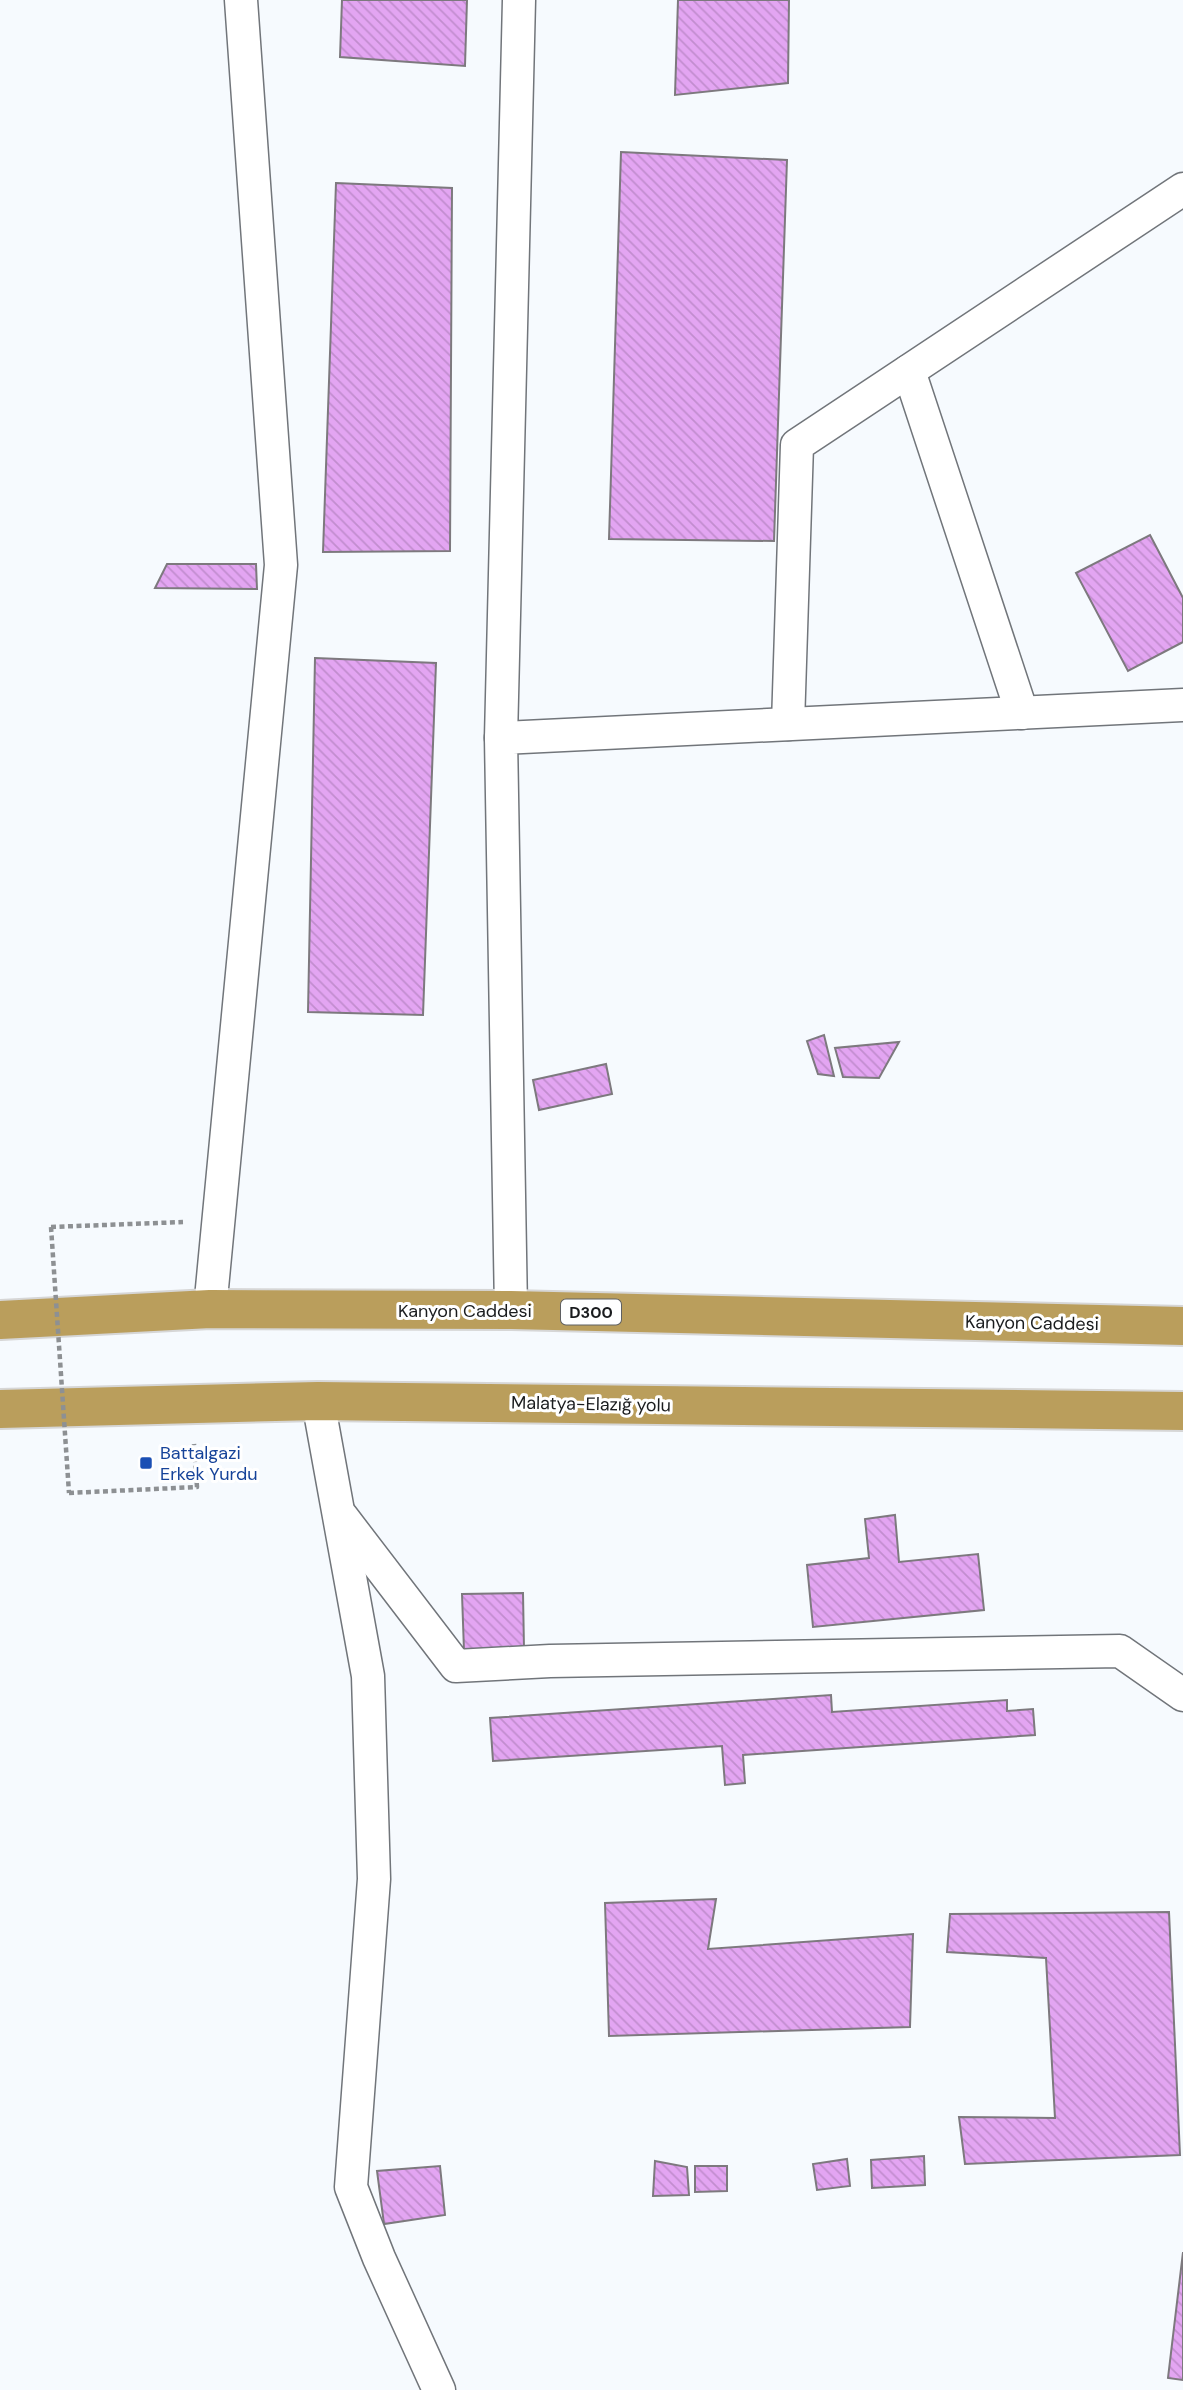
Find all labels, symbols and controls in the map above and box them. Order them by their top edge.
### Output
street label: Kanyon Caddesi [398,1299,532,1323]
road number: D300 [561,1300,621,1324]
street label: Kanyon Caddesi [965,1310,1099,1336]
street label: Malatya-Elazığ yolu [511,1391,671,1417]
place label: Battalgazi Erkek Yurdu [160,1441,258,1486]
marker: Battalgazi Erkek Yurdu [138,1455,154,1471]

